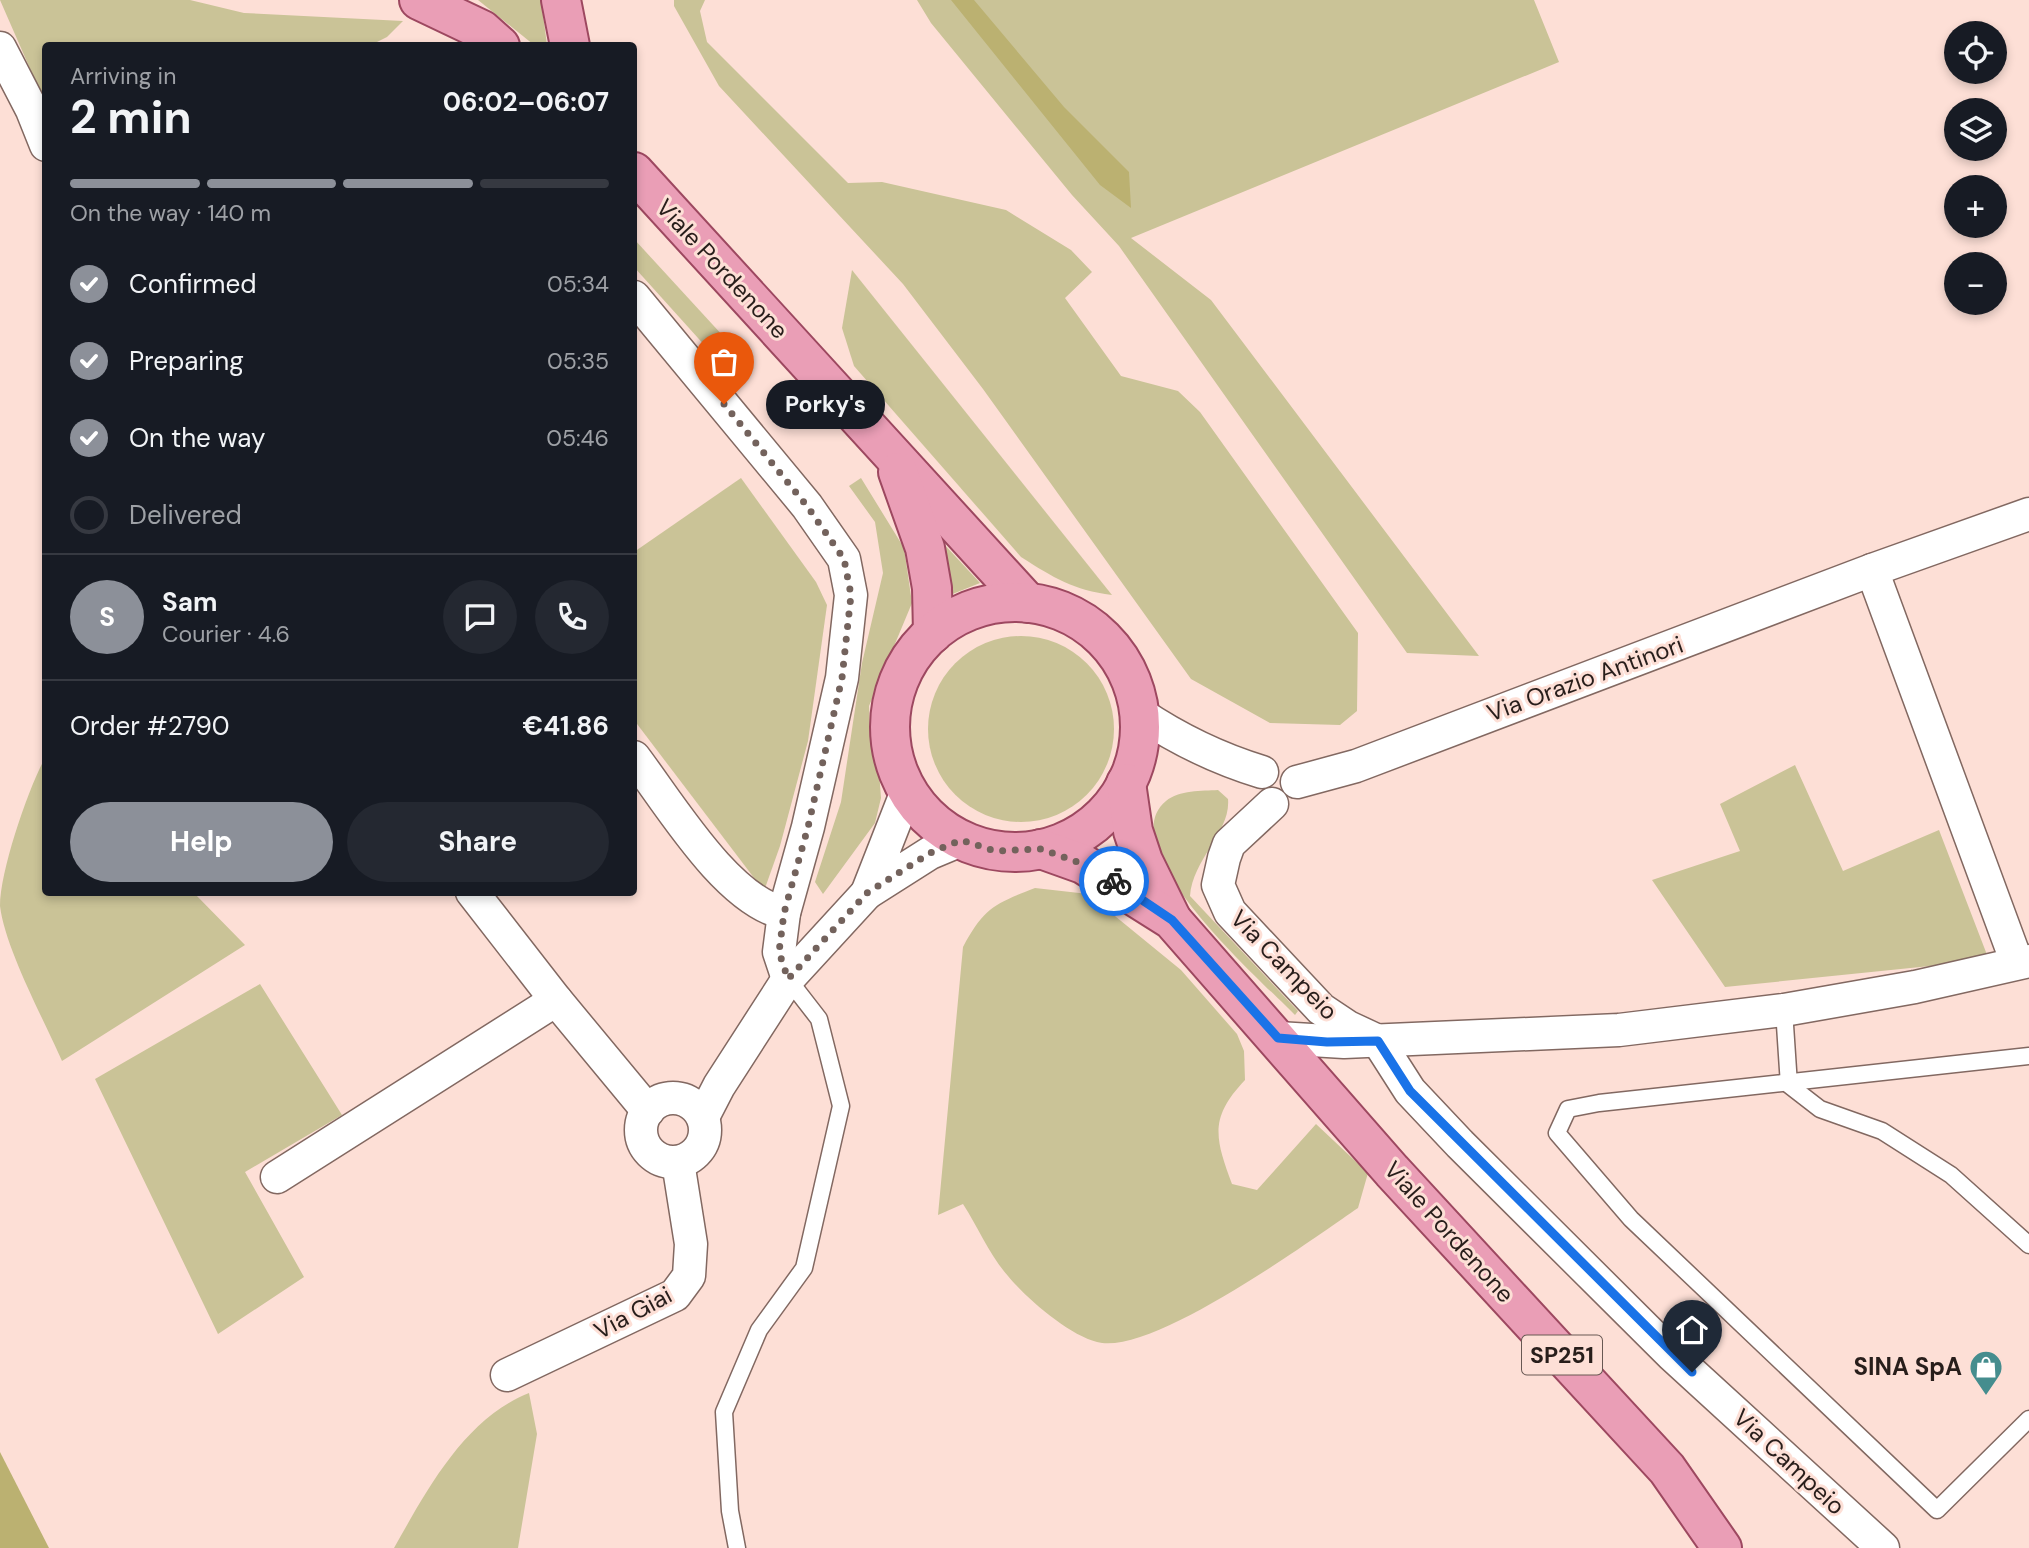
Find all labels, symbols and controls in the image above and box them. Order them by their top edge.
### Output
map controls [1944,21,2007,315]
button: locate [1944,21,2007,84]
text: Arriving in [70,61,176,91]
text: 06:02–06:07 [443,85,609,119]
text: 2 min [70,87,192,147]
button: layers [1944,98,2007,161]
button: + [1944,175,2007,238]
street label: Viale Pordenone [650,192,795,345]
text: On the way · 140 m [70,198,271,228]
button: − [1944,252,2007,315]
icon: check [70,265,108,303]
text: Confirmed [129,267,256,301]
text: 05:34 [547,269,609,299]
pin [694,332,754,404]
icon: check [70,342,108,380]
icon: bag [705,343,743,381]
text: Preparing [129,344,244,378]
text: 05:35 [547,346,609,376]
callout: Porky's [766,380,885,428]
text: Porky's [785,389,866,419]
icon: check [70,419,108,457]
text: On the way [129,421,265,455]
text: 05:46 [546,423,609,453]
text: Delivered [129,498,242,532]
button: chat [443,580,517,654]
button: phone [535,580,609,654]
text: Sam [162,585,217,619]
text: S [99,600,115,634]
text: Courier · 4.6 [162,619,290,649]
street label: Via Orazio Antinori [1482,629,1687,728]
text: Order #2790 [70,709,230,743]
text: €41.86 [523,709,609,743]
button: Help [70,802,333,882]
button: Share [347,802,609,882]
courier [1079,846,1149,916]
icon: bike [1095,862,1133,900]
street label: Via Campeio [1224,903,1345,1026]
street label: Viale Pordenone [1378,1154,1521,1309]
street label: Via Giai [588,1279,677,1346]
pin [1662,1300,1722,1372]
icon: home [1673,1311,1711,1349]
road number: SP251 [1522,1336,1602,1374]
shop icon: SINA SpA [1967,1348,2005,1397]
place label: SINA SpA [1854,1351,1962,1382]
street label: Via Campeio [1727,1402,1852,1521]

